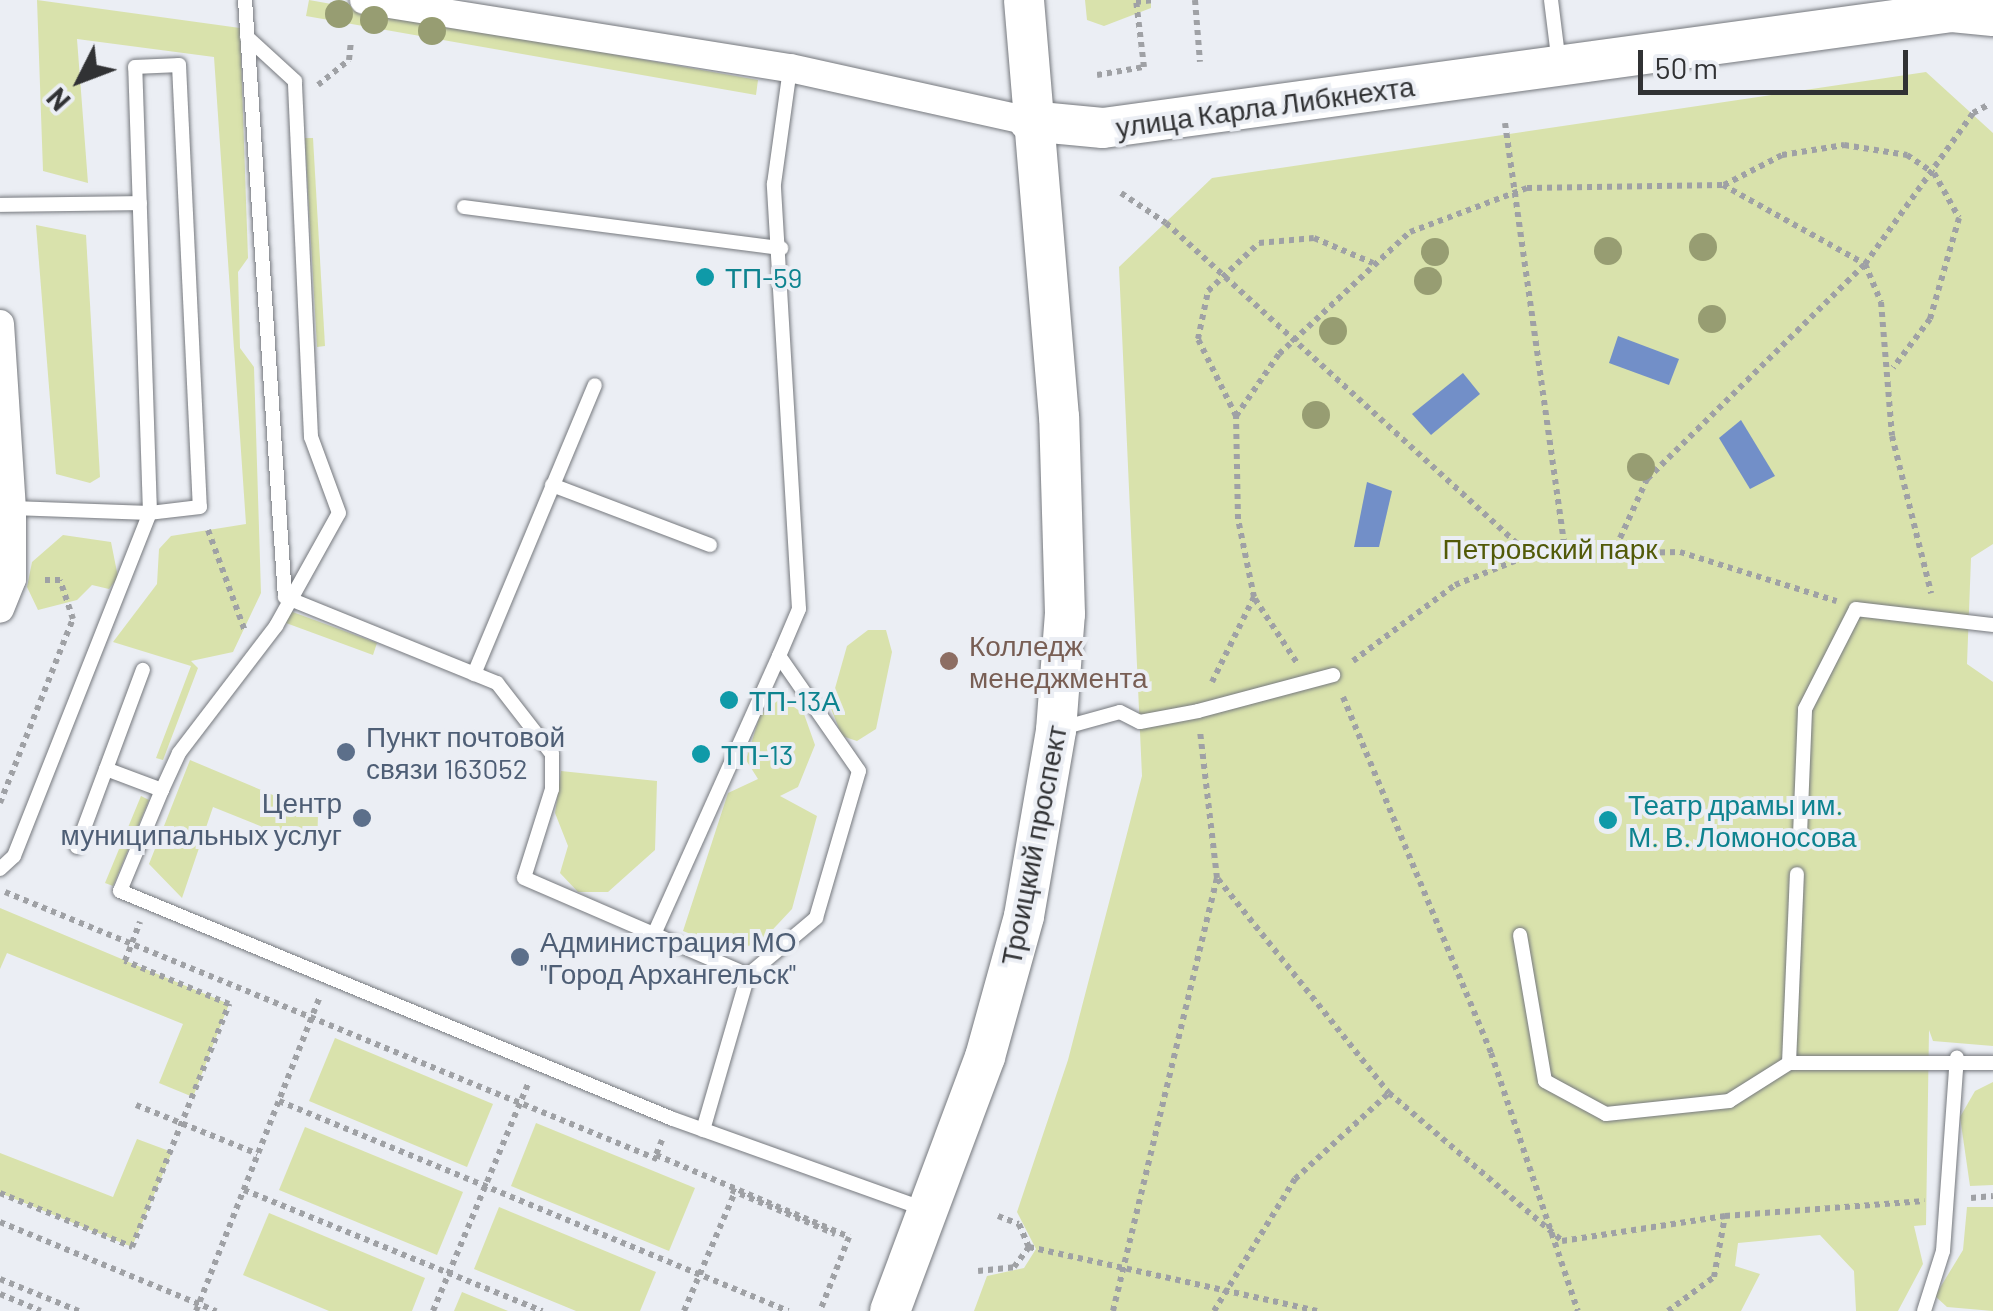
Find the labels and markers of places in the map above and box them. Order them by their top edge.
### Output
place label: ТП-59 [725,260,802,294]
marker: ТП-59 [694,266,716,288]
place label: Колледж менеджмента [969,628,1148,694]
marker: Колледж менеджмента [938,650,960,672]
place label: ТП-13А [749,683,840,717]
marker: ТП-13А [718,689,740,711]
place label: Пункт почтовой связи 163052 [366,719,565,785]
place label: ТП-13 [721,737,793,771]
marker: Пункт почтовой связи 163052 [335,741,357,763]
marker: ТП-13 [690,743,712,765]
place label: Центр муниципальных услуг [61,785,342,851]
place label: Театр драмы им. М. В. Ломоносова [1628,787,1857,853]
marker: Центр муниципальных услуг [351,807,373,829]
marker: Театр драмы им. М. В. Ломоносова [1597,809,1619,831]
place label: Администрация МО "Город Архангельск" [540,924,797,990]
marker: Администрация МО "Город Архангельск" [509,946,531,968]

